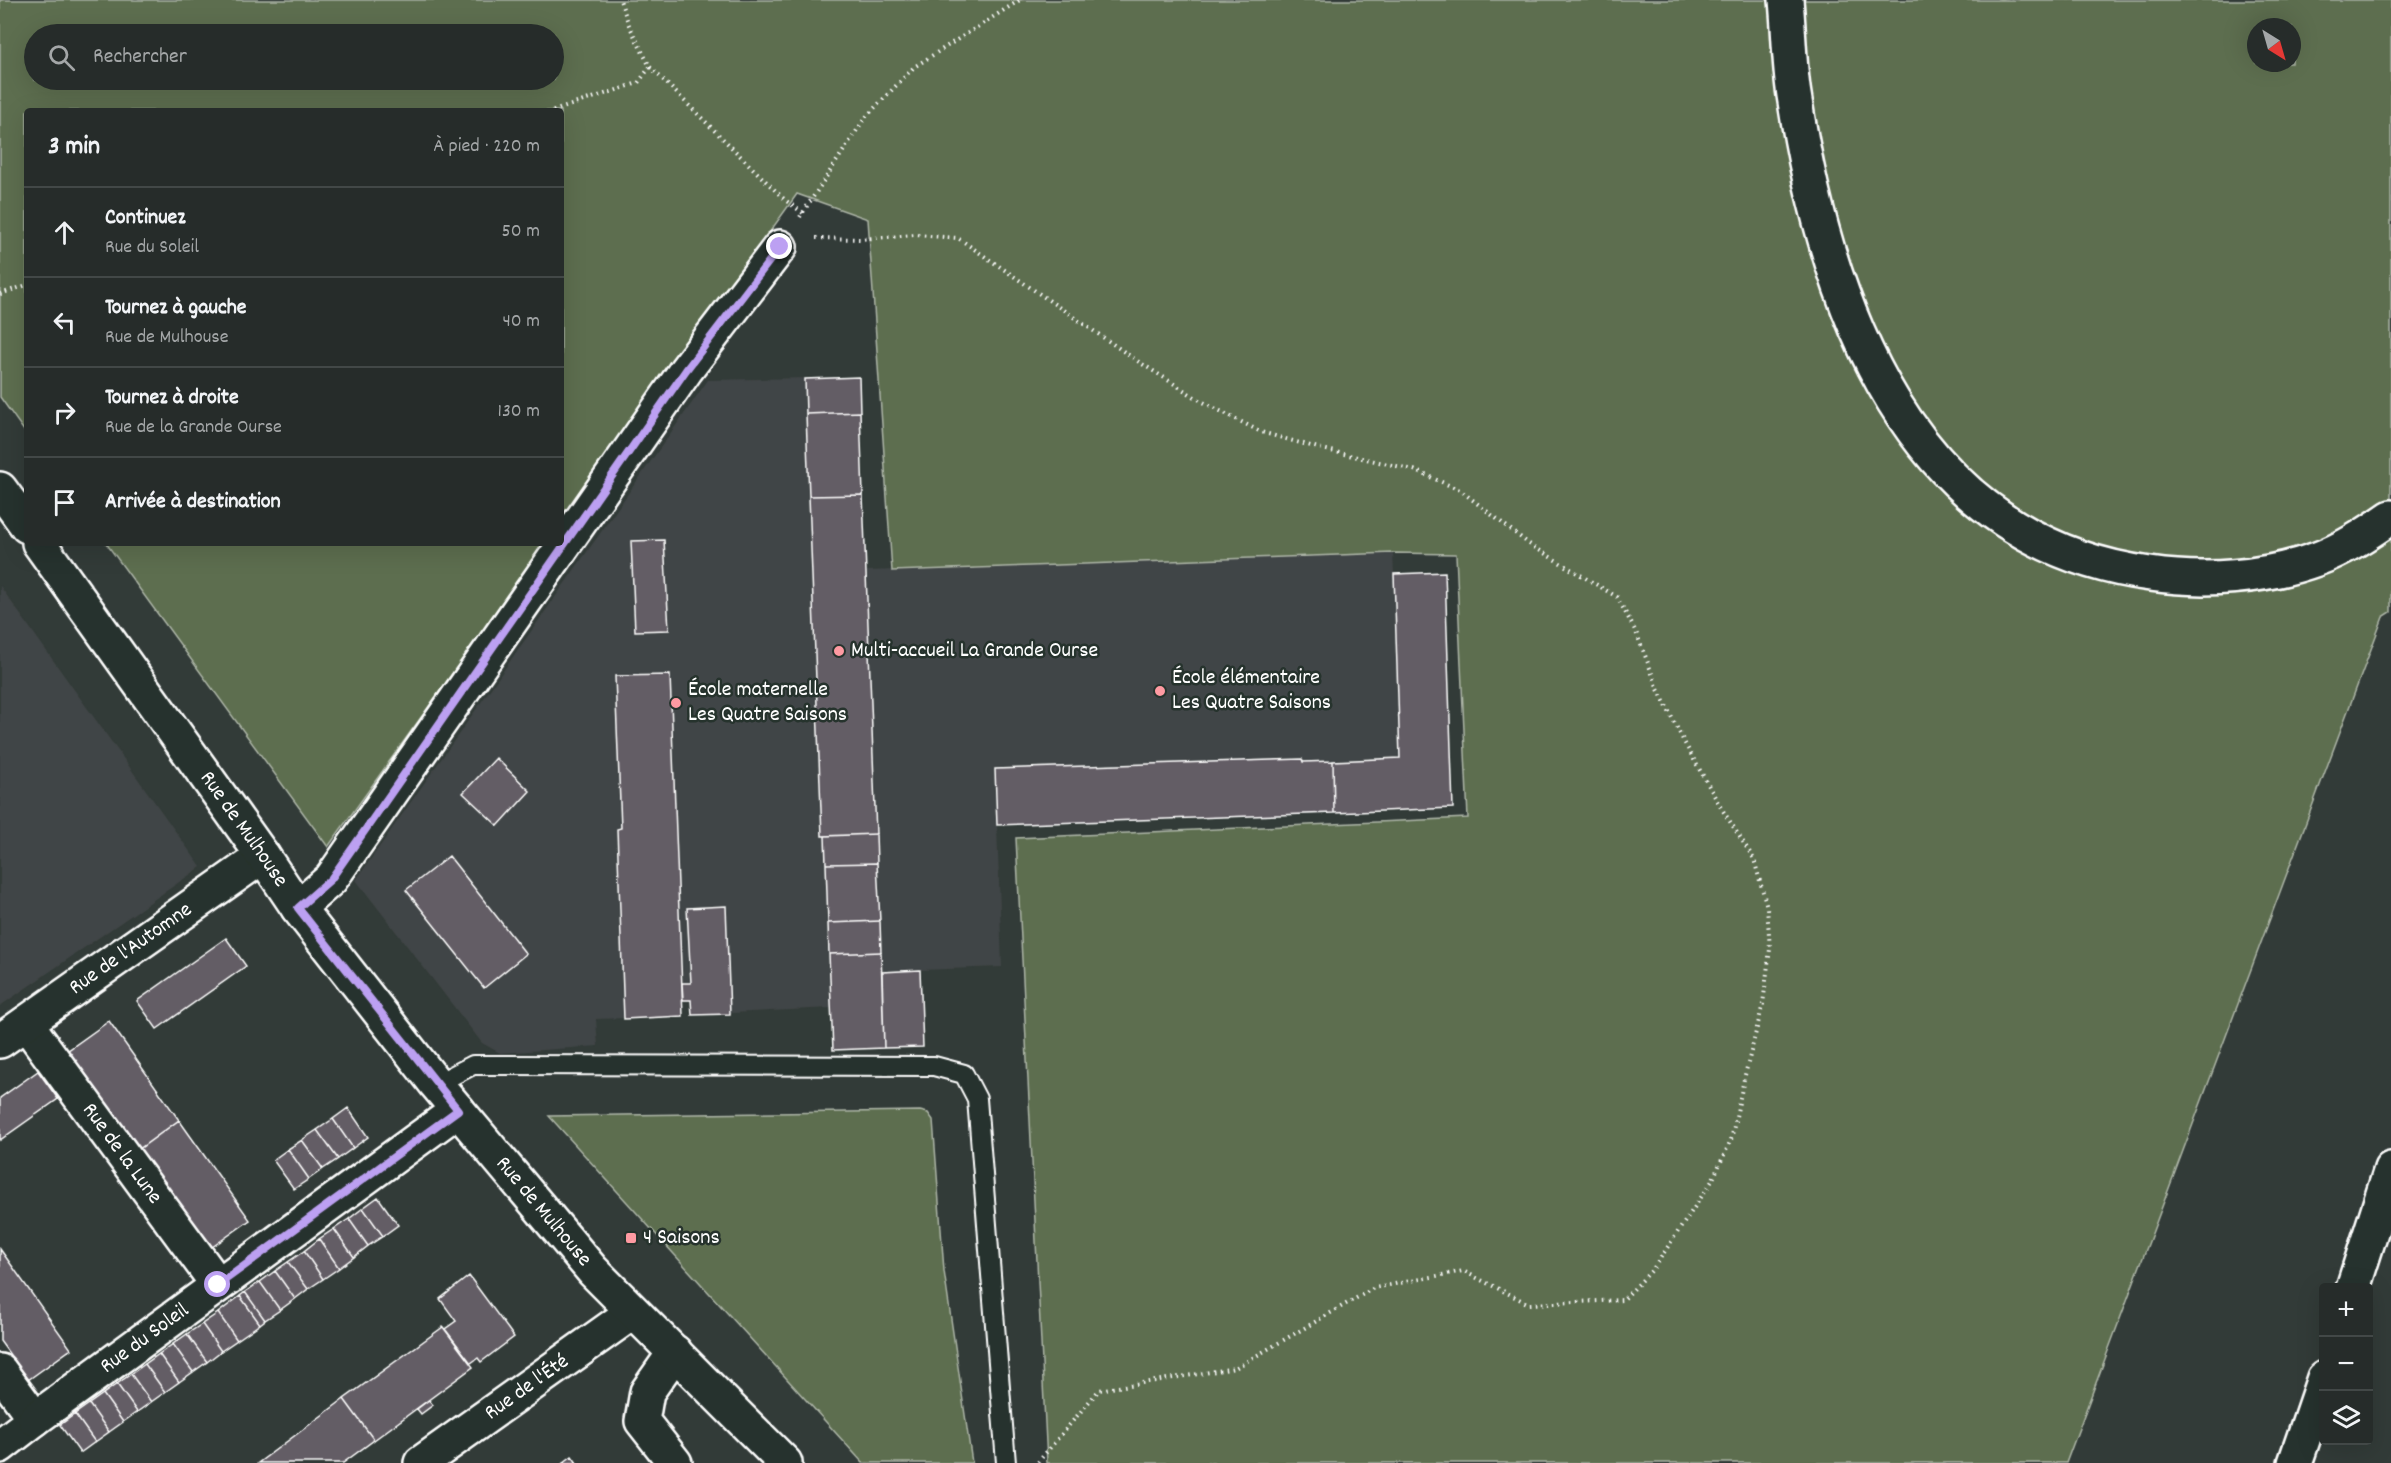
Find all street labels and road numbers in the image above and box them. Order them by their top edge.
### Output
street label: Rue de Mulhouse [192,765,295,894]
street label: Rue de l'Automne [63,895,199,1003]
street label: Rue de la Lune [74,1097,169,1211]
street label: Rue de Mulhouse [488,1150,599,1274]
street label: Rue du Soleil [94,1296,196,1382]
street label: Rue de l'Été [478,1347,575,1428]

